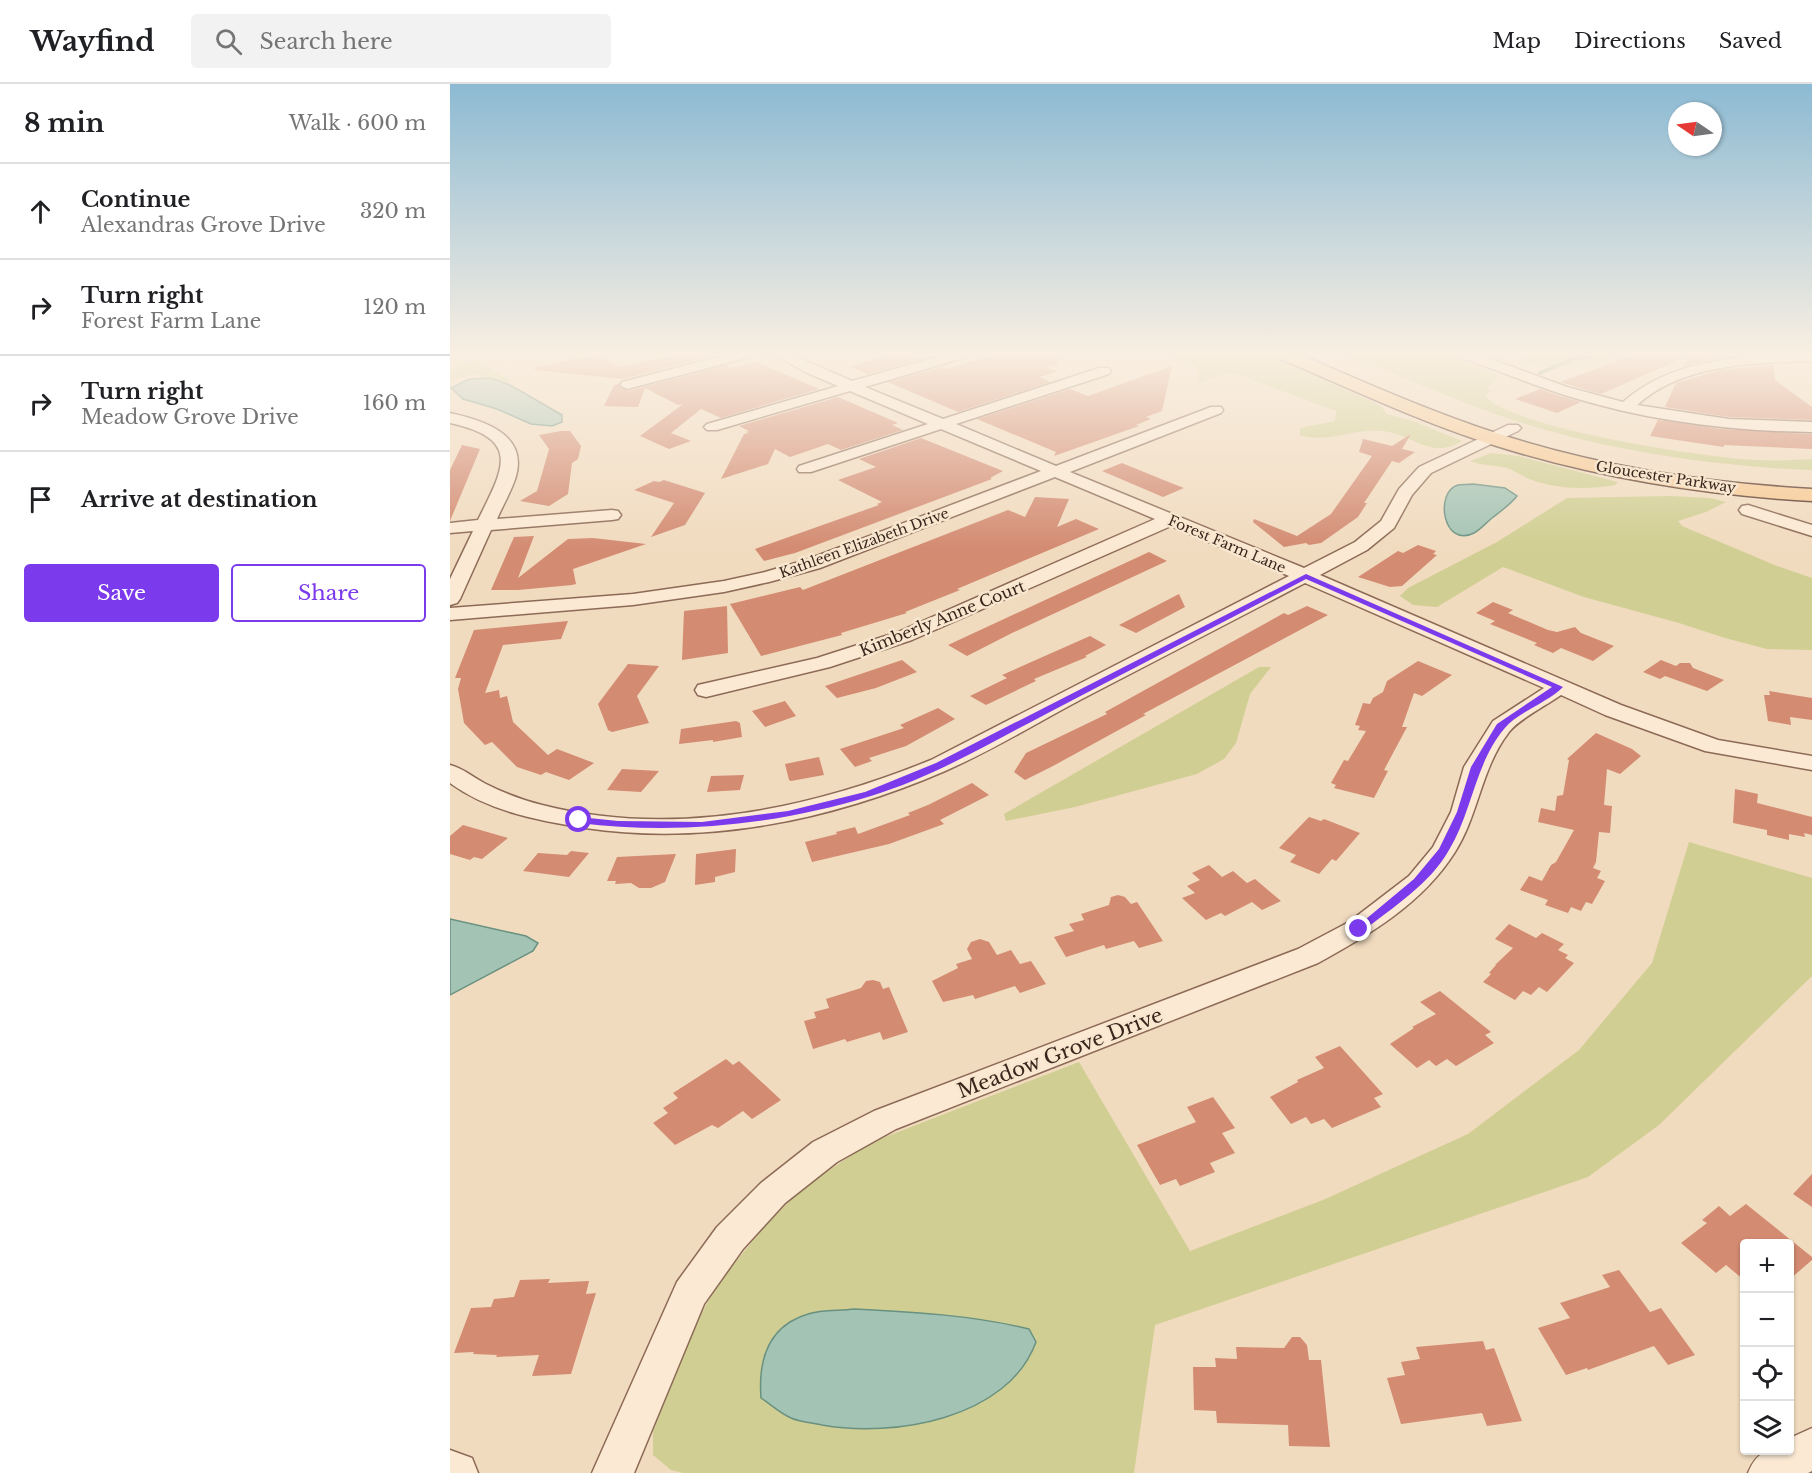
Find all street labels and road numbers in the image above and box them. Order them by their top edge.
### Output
street label: Gloucester Parkway [1595,457,1737,497]
street label: Kathleen Elizabeth Drive [777,504,951,582]
street label: Forest Farm Lane [1165,511,1289,577]
street label: Kimberly Anne Court [856,576,1028,660]
street label: Meadow Grove Drive [954,1003,1166,1103]

